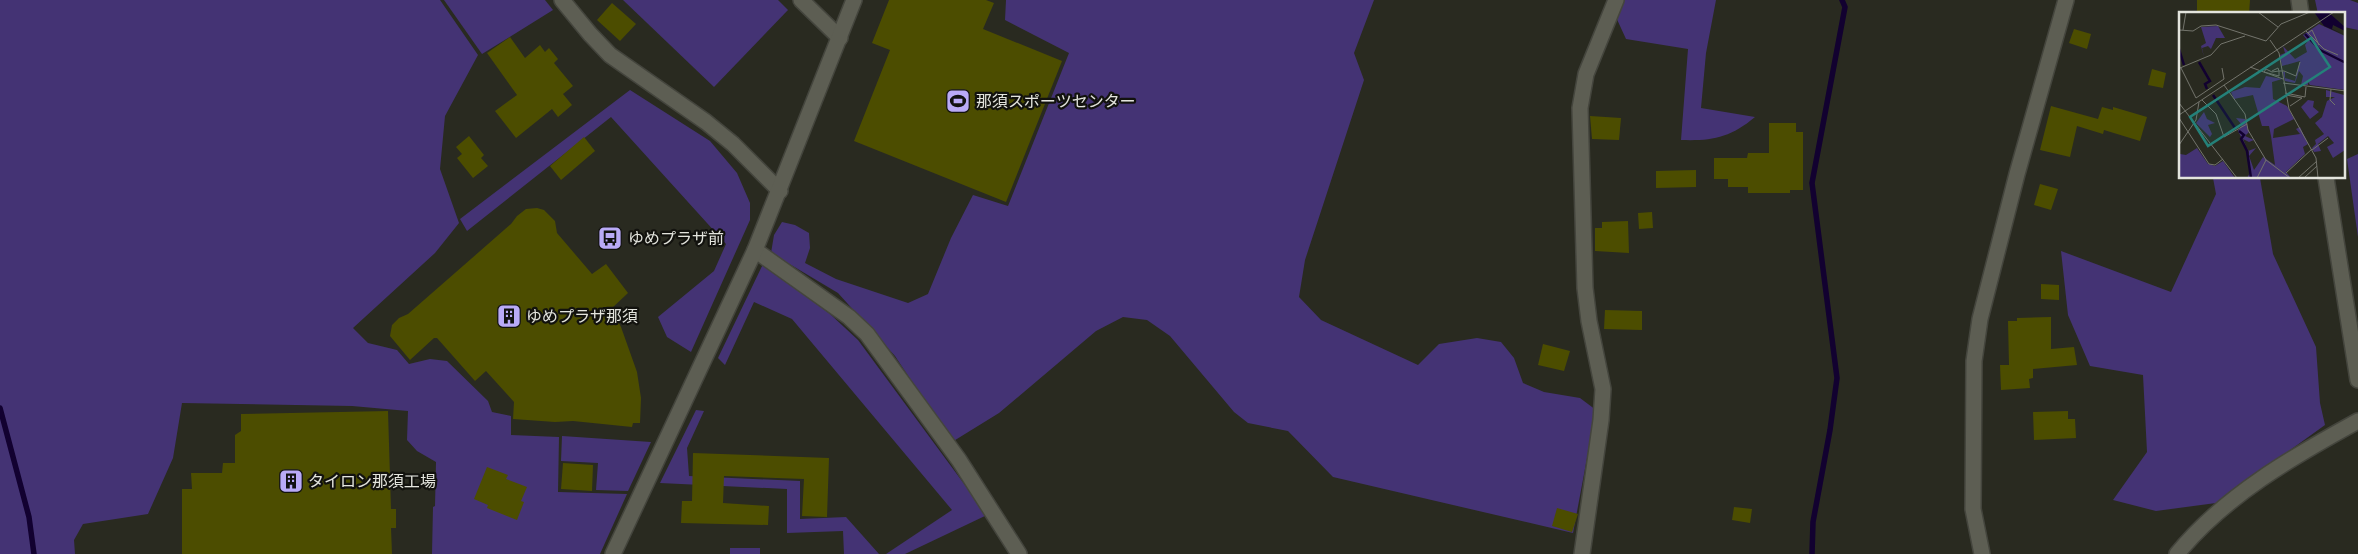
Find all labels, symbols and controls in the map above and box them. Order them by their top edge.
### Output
inset map [2179,12,2346,179]
sports icon: 那須スポーツセンター [945,88,971,114]
place label: 那須スポーツセンター [976,92,1136,111]
bus stop icon: ゆめプラザ前 [597,225,623,251]
place label: ゆめプラザ前 [628,229,724,248]
building icon: ゆめプラザ那須 [496,303,522,329]
place label: ゆめプラザ那須 [526,307,638,326]
building icon: タイロン那須工場 [278,468,304,494]
place label: タイロン那須工場 [308,472,436,491]

